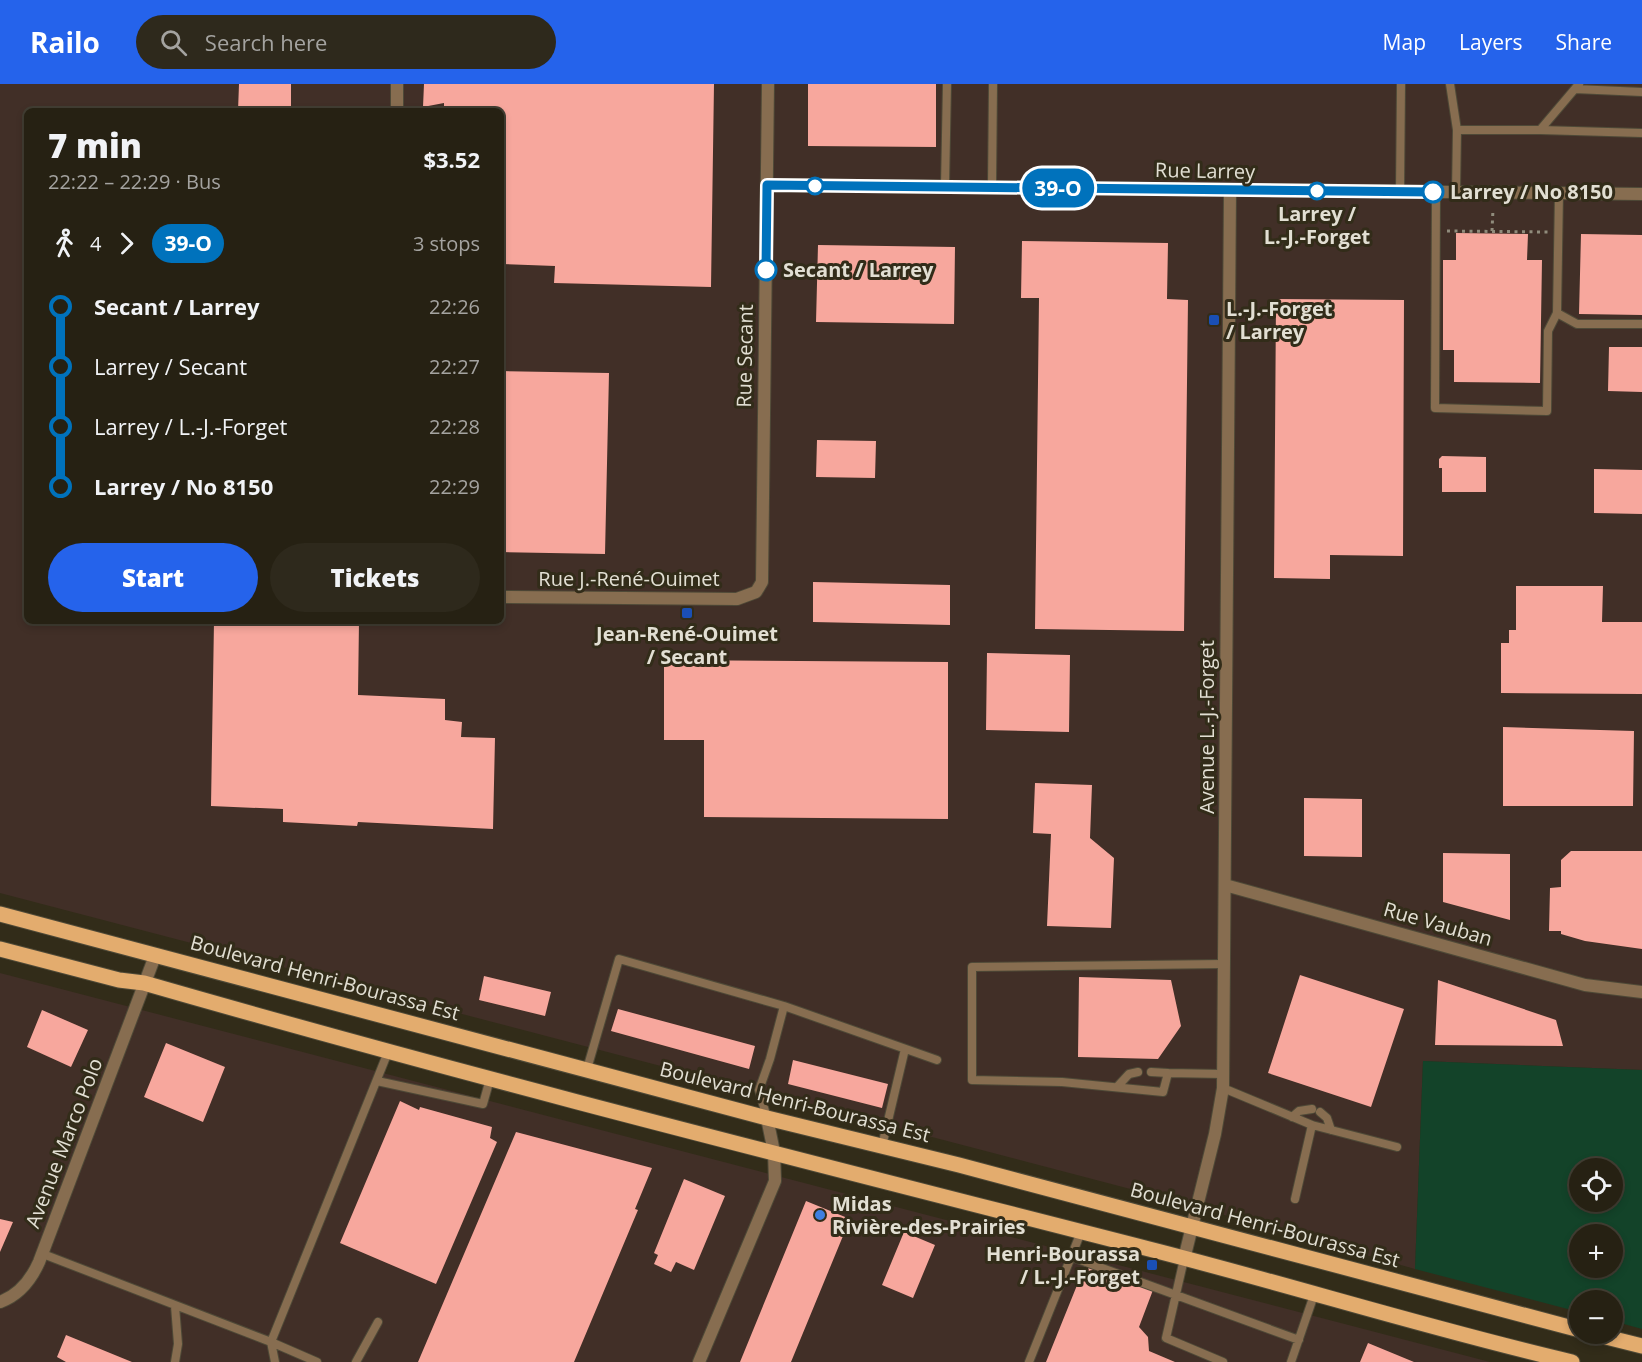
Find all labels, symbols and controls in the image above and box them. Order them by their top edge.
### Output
search box [136,15,556,69]
text: Railo [30,23,100,61]
icon: search [157,26,190,59]
text: Search here [205,27,327,57]
text: Map [1383,28,1426,56]
text: Layers [1459,28,1523,56]
text: Share [1556,28,1612,56]
text: 7 min [48,123,142,168]
text: $3.52 [423,144,480,174]
street label: Rue Larrey [1155,156,1256,185]
text: 22:22 – 22:29 · Bus [48,168,221,195]
line badge: 39-O [1016,168,1100,208]
text: 39-O [1034,174,1082,202]
unlabelled marker [806,177,824,195]
place label: Larrey / No 8150 [1450,178,1613,205]
marker: Larrey / No 8150 [1422,181,1444,203]
marker: Larrey / L.-J.-Forget [1308,182,1326,200]
place label: Larrey / L.-J.-Forget [1264,200,1371,250]
icon: walk [48,227,81,260]
icon: forward [110,227,143,260]
text: 39-O [164,229,212,257]
text: 4 [90,230,101,257]
text: 3 stops [413,230,480,257]
place label: Secant / Larrey [783,256,934,283]
marker: Secant / Larrey [755,259,777,281]
text: Secant / Larrey [94,291,259,321]
text: 22:26 [429,293,480,320]
place label: L.-J.-Forget / Larrey [1226,295,1333,345]
street label: Rue Secant [730,304,759,408]
marker: L.-J.-Forget / Larrey [1207,313,1221,327]
text: Larrey / Secant [94,351,247,381]
text: 22:27 [429,353,480,380]
text: Larrey / L.-J.-Forget [94,411,287,441]
text: 22:28 [429,413,480,440]
text: Larrey / No 8150 [94,471,273,501]
text: 22:29 [429,473,480,500]
button: Start [48,543,258,612]
button: Tickets [270,543,480,612]
street label: Rue J.-René-Ouimet [538,565,720,592]
marker: Jean-René-Ouimet / Secant [680,606,694,620]
place label: Jean-René-Ouimet / Secant [594,620,778,670]
street label: Avenue L.-J.-Forget [1193,640,1220,814]
street label: Rue Vauban [1381,895,1496,952]
street label: Boulevard Henri-Bourassa Est [187,929,463,1027]
street label: Avenue Marco Polo [19,1054,108,1232]
street label: Boulevard Henri-Bourassa Est [657,1055,933,1148]
map controls [1569,1158,1623,1344]
button: locate [1569,1158,1623,1212]
street label: Boulevard Henri-Bourassa Est [1127,1176,1403,1274]
place label: Midas Rivière-des-Prairies [832,1190,1026,1240]
marker: Midas Rivière-des-Prairies [813,1208,827,1222]
button: + [1569,1224,1623,1278]
place label: Henri-Bourassa / L.-J.-Forget [986,1240,1140,1290]
marker: Henri-Bourassa / L.-J.-Forget [1145,1258,1159,1272]
button: − [1569,1290,1623,1344]

